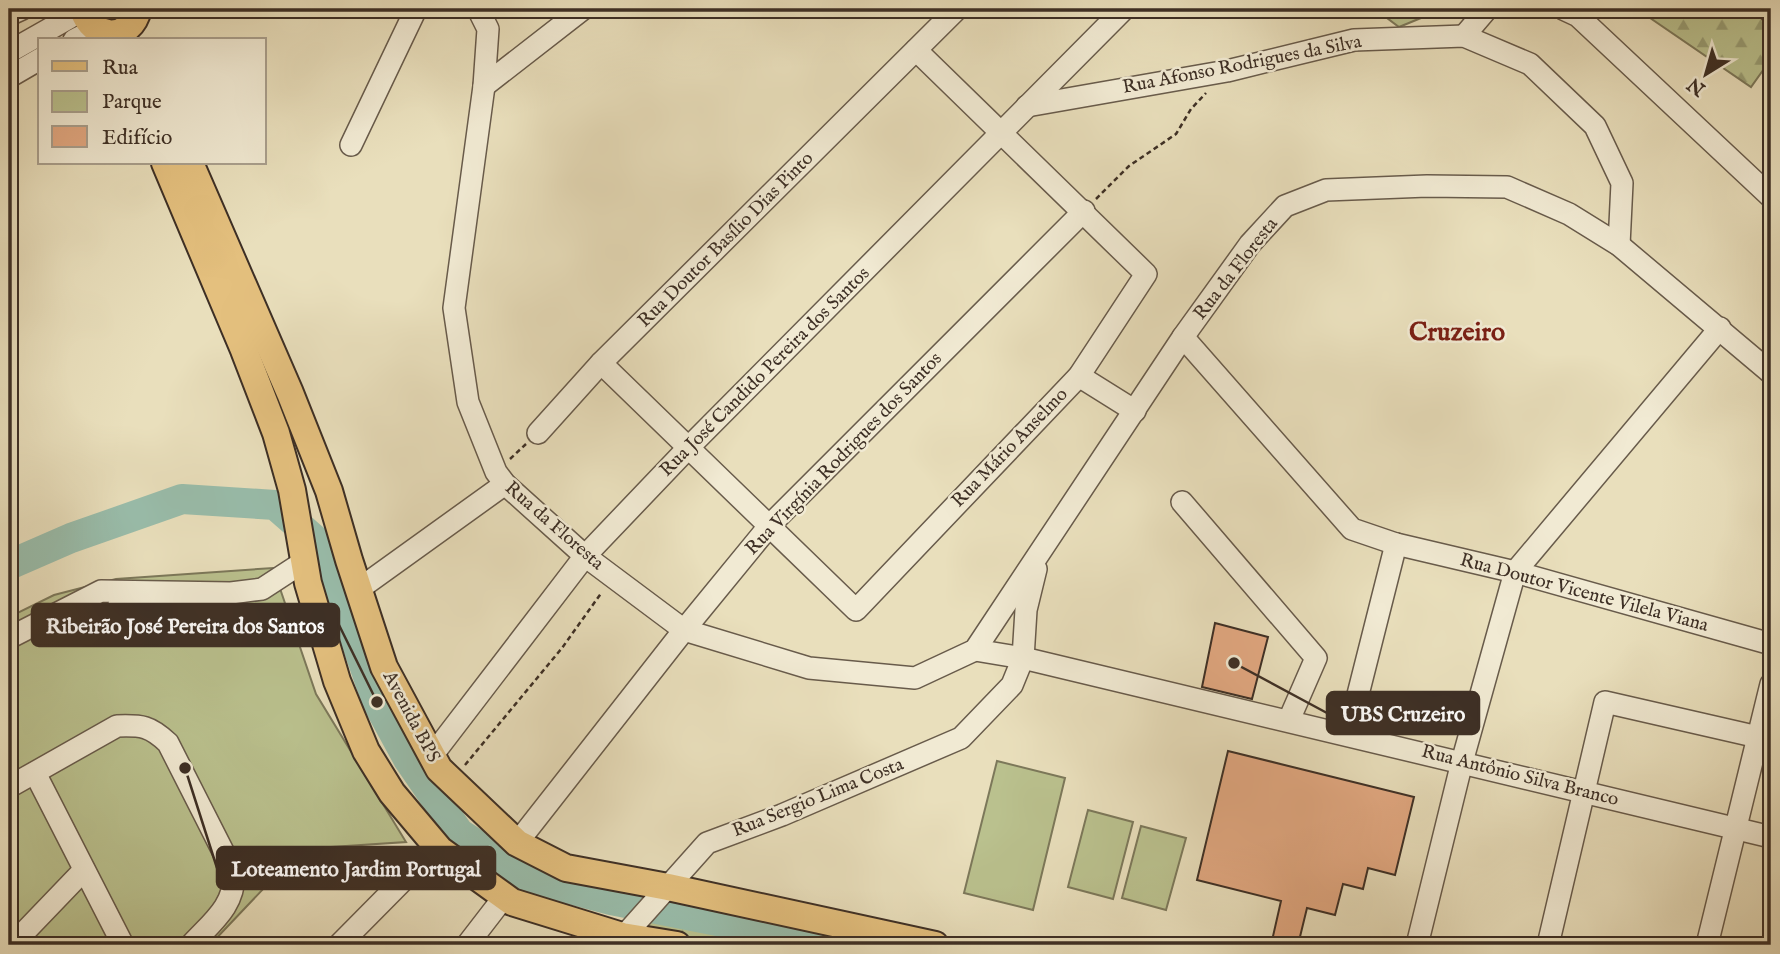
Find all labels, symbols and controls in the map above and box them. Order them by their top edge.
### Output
street label: Rua Afonso Rodrigues da Silva [1120,30,1364,100]
legend [38,38,266,164]
north arrow [1672,38,1742,108]
text: Rua [102,55,139,82]
text: N [1683,71,1712,101]
text: Parque [102,89,162,116]
text: Edifício [102,125,172,152]
street label: Rua Doutor Basílio Dias Pinto [633,147,819,333]
street label: Rua da Floresta [1189,212,1284,325]
street label: Rua José Candido Pereira dos Santos [655,262,875,482]
district label: Cruzeiro [1409,316,1505,349]
street label: Rua Virgínia Rodrigues dos Santos [741,347,947,561]
street label: Rua Mário Anselmo [947,383,1073,513]
street label: Rua da Floresta [500,476,609,576]
street label: Rua Doutor Vicente Vilela Viana [1457,548,1712,638]
callout: Ribeirão José Pereira dos Santos [32,604,339,646]
text: Ribeirão José Pereira dos Santos [46,614,324,641]
street label: Avenida BPS [376,666,445,767]
callout: UBS Cruzeiro [1327,692,1479,734]
text: UBS Cruzeiro [1340,702,1466,729]
street label: Rua Antônio Silva Branco [1419,740,1621,812]
street label: Rua Sergio Lima Costa [729,752,908,843]
callout: Loteamento Jardim Portugal [217,847,495,889]
text: Loteamento Jardim Portugal [231,857,482,884]

